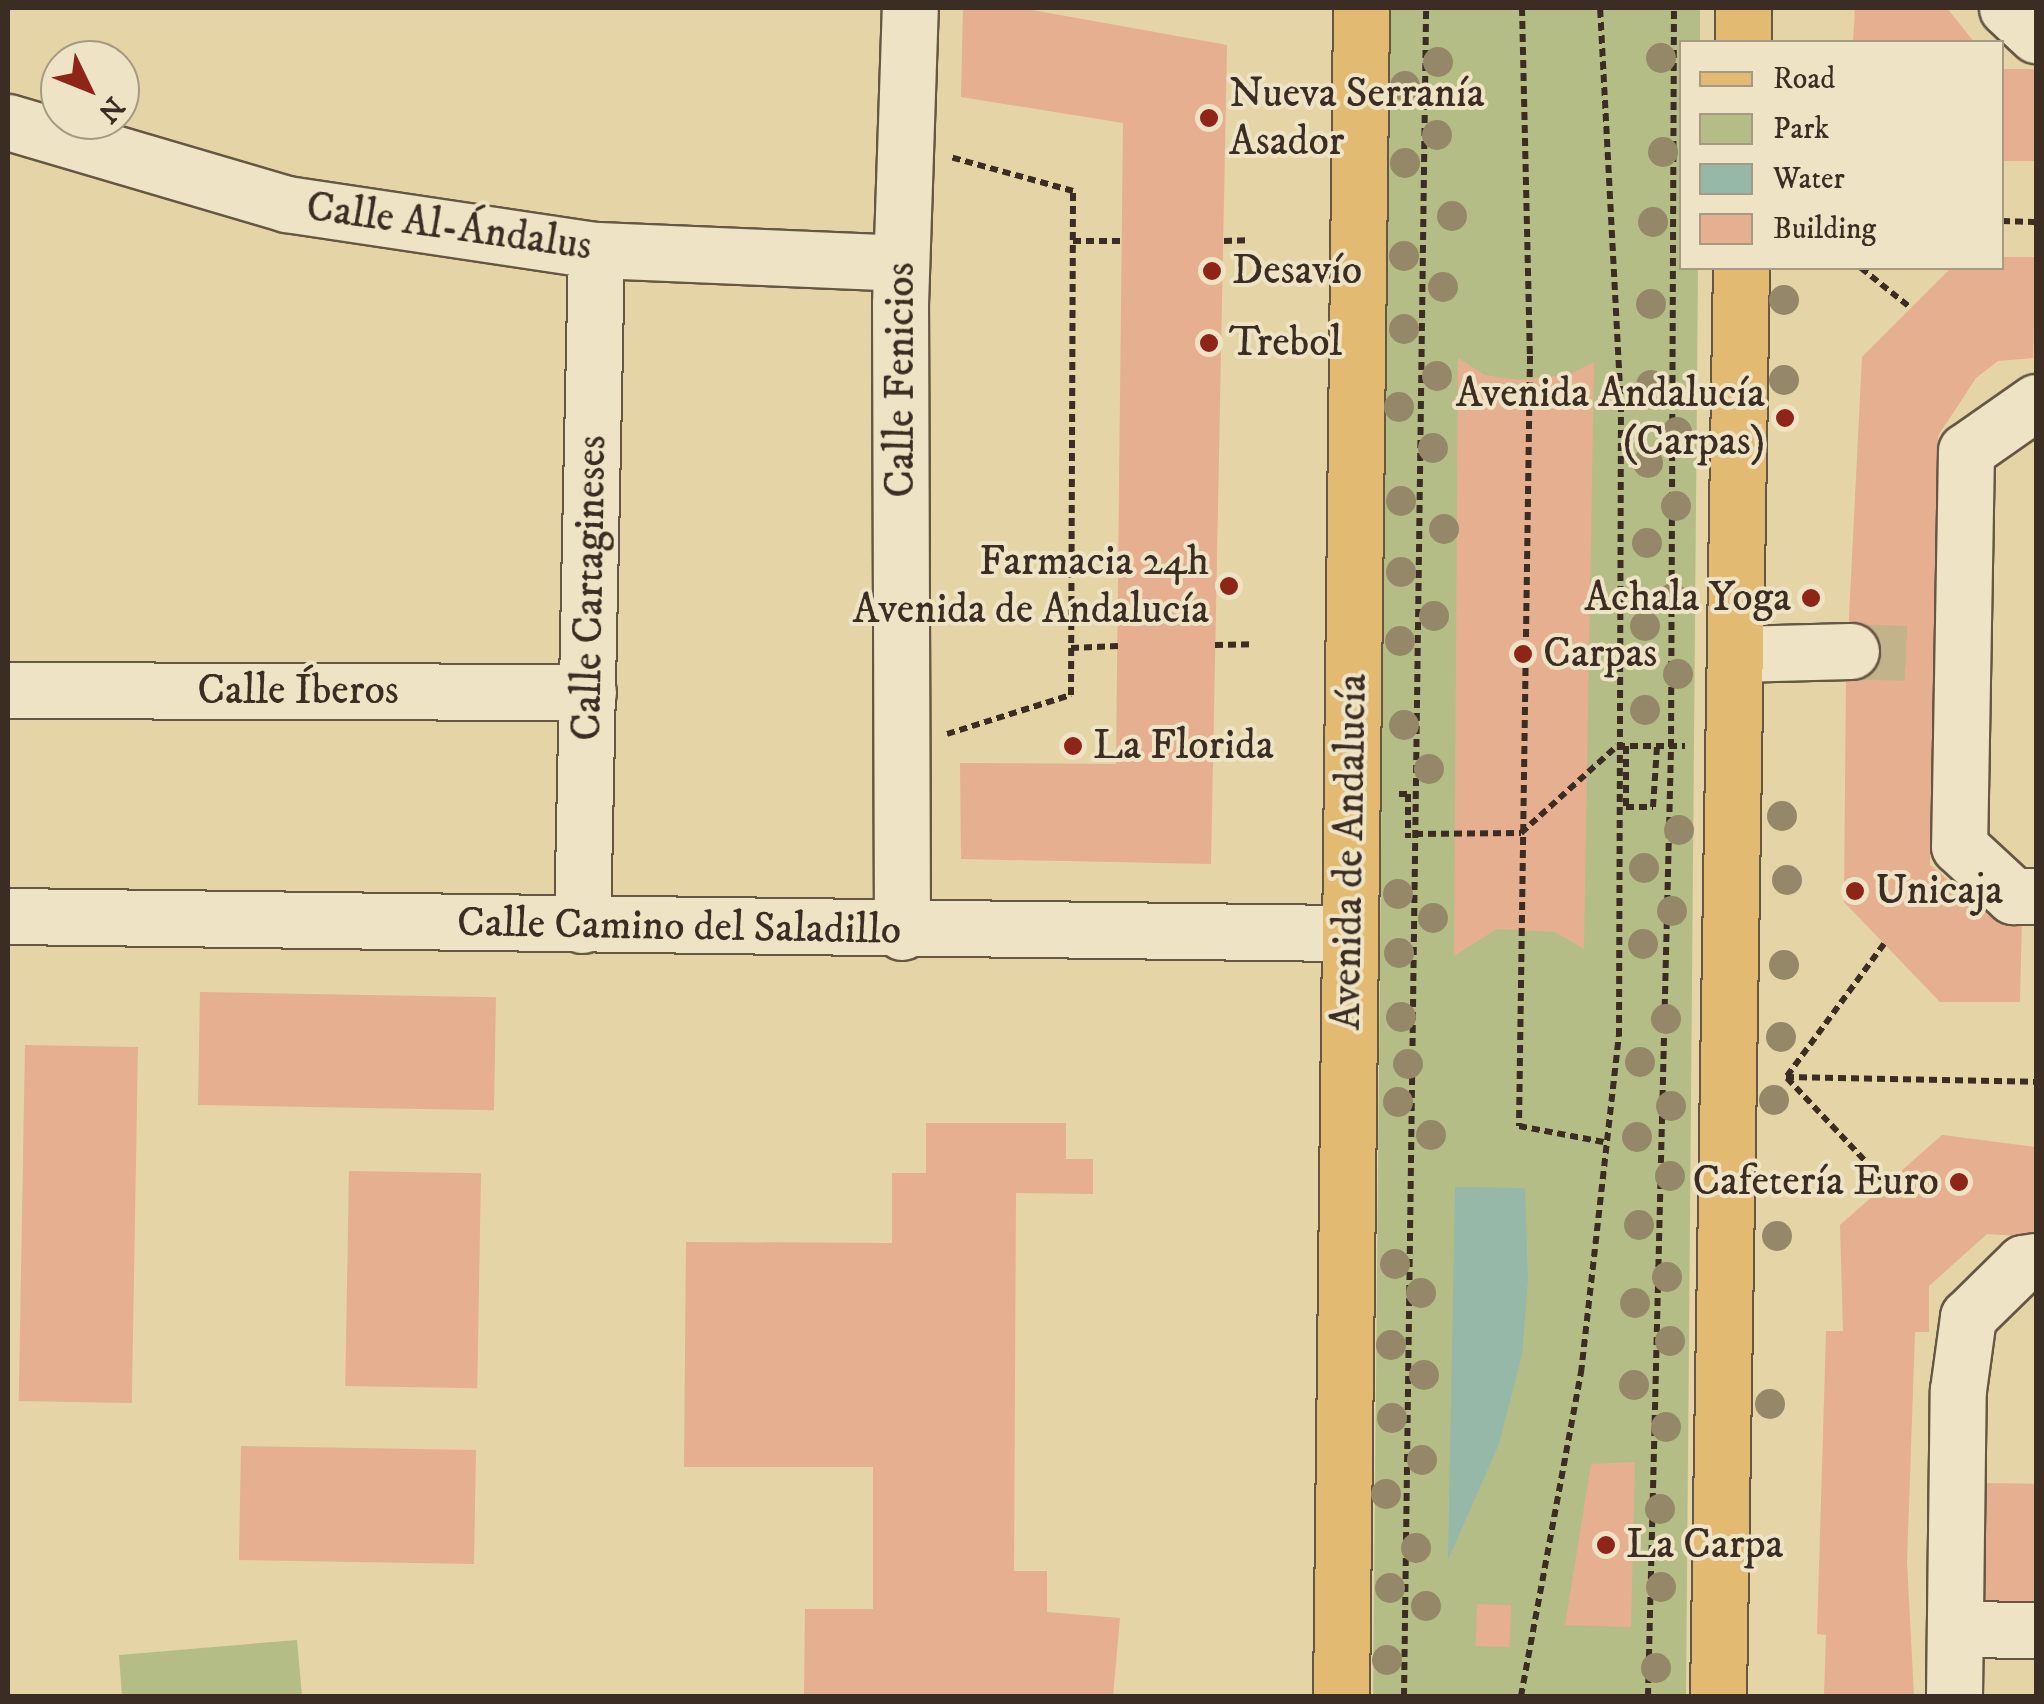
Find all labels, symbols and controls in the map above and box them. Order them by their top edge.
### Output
north arrow [40,40,140,140]
legend [1679,40,2004,270]
text: Road [1773,61,1835,98]
place label: Nueva Serranía Asador [1229,69,1485,168]
text: N [90,89,131,130]
marker: Nueva Serranía Asador [1198,107,1220,129]
text: Park [1773,111,1829,148]
text: Water [1773,161,1845,198]
street label: Calle Al-Ándalus [303,182,595,272]
text: Building [1773,211,1876,248]
place label: Desavío [1232,246,1362,296]
marker: Desavío [1201,260,1223,282]
street label: Calle Fenicios [876,262,926,498]
place label: Trebol [1229,318,1342,368]
marker: Trebol [1198,332,1220,354]
place label: Avenida Andalucía (Carpas) [1456,369,1765,468]
marker: Avenida Andalucía (Carpas) [1774,407,1796,429]
street label: Calle Cartagineses [562,435,618,741]
place label: Farmacia 24h Avenida de Andalucía [853,537,1209,636]
place label: Achala Yoga [1584,573,1791,623]
marker: Farmacia 24h Avenida de Andalucía [1218,575,1240,597]
marker: Achala Yoga [1800,587,1822,609]
place label: Carpas [1543,629,1657,679]
marker: Carpas [1512,643,1534,665]
street label: Calle Íberos [197,666,399,716]
street label: Avenida de Andalucía [1322,673,1378,1031]
place label: La Florida [1093,721,1274,771]
marker: La Florida [1062,735,1084,757]
place label: Unicaja [1875,866,2003,916]
marker: Unicaja [1844,880,1866,902]
street label: Calle Camino del Saladillo [456,898,902,956]
place label: Cafetería Euro [1692,1157,1939,1207]
marker: Cafetería Euro [1948,1171,1970,1193]
place label: La Carpa [1626,1520,1783,1570]
marker: La Carpa [1595,1534,1617,1556]

